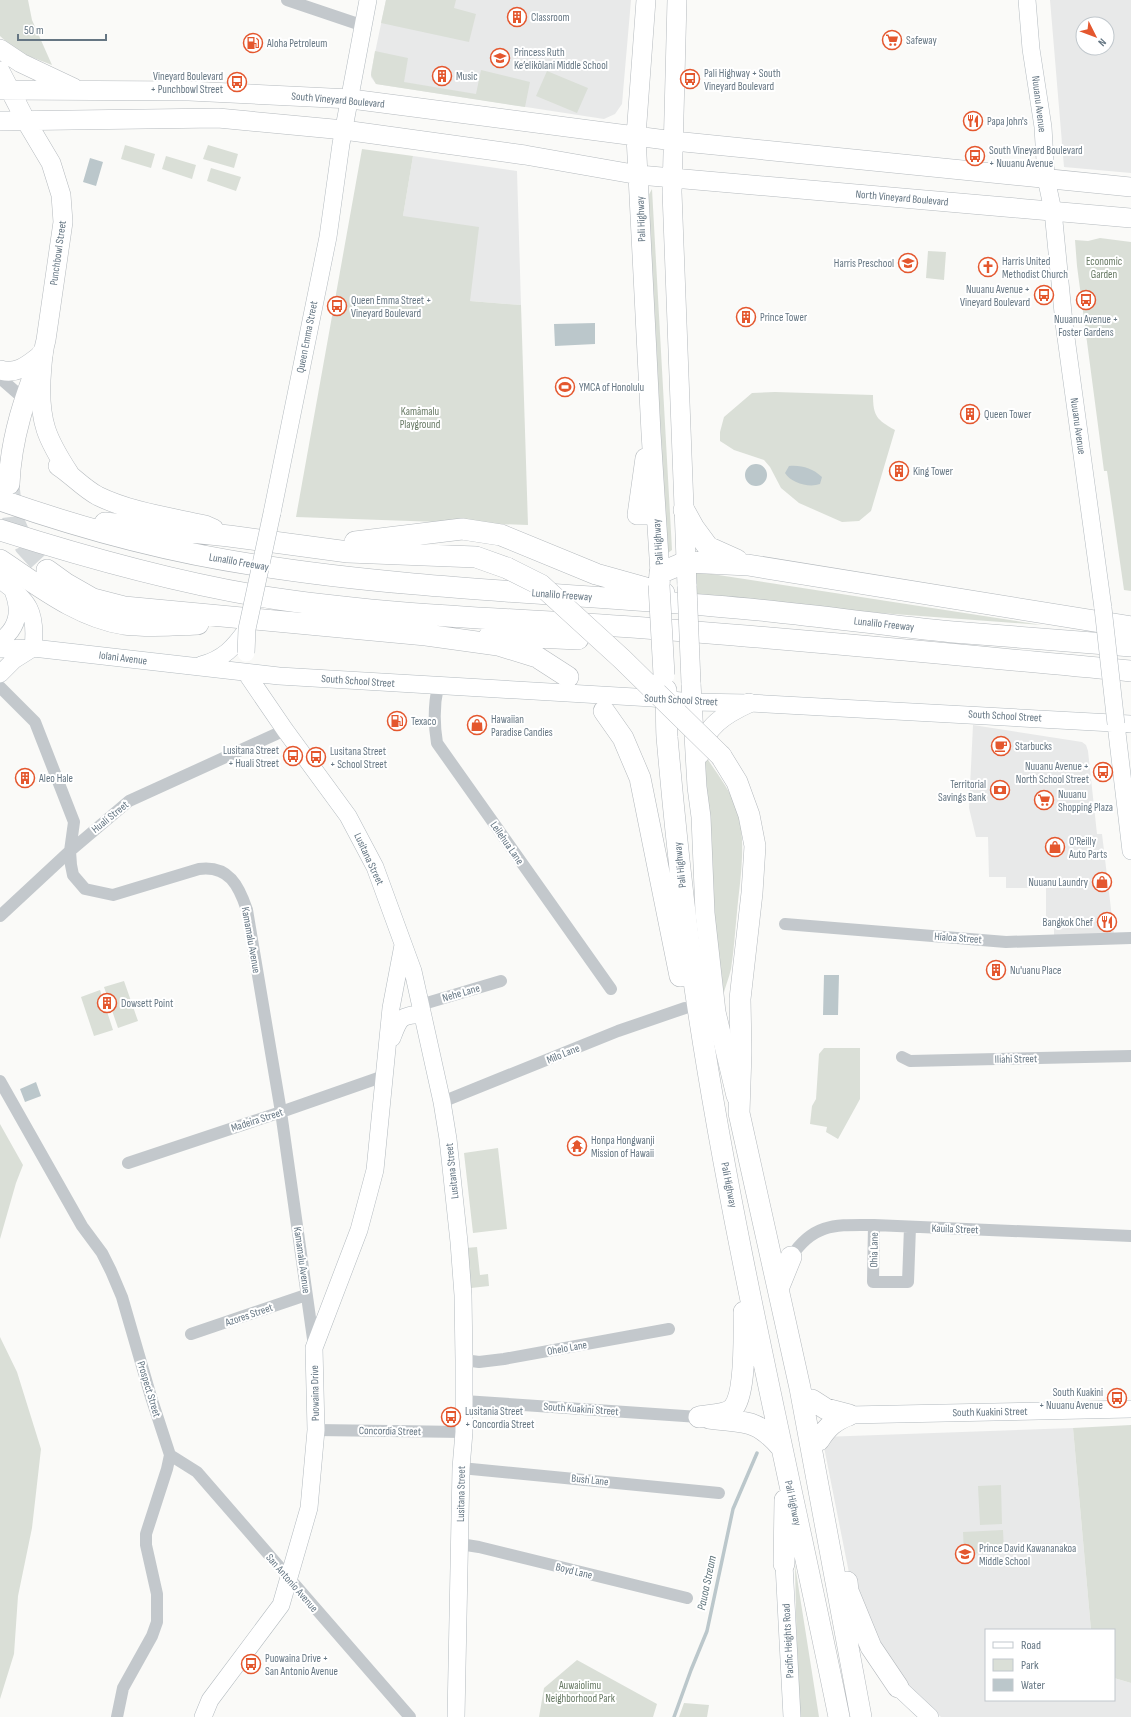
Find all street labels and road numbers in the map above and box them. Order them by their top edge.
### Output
street label: Nuuanu Avenue [1029,75,1049,133]
street label: South Vineyard Boulevard [291,89,386,111]
street label: North Vineyard Boulevard [855,187,949,209]
street label: Pali Highway [634,195,648,242]
street label: Punchbowl Street [47,219,69,286]
street label: Queen Emma Street [294,299,320,374]
street label: Nuuanu Avenue [1068,397,1088,455]
street label: Pali Highway [650,518,666,565]
street label: Lunalilo Freeway [208,550,271,574]
street label: Lunalilo Freeway [531,586,593,604]
street label: Lunalilo Freeway [853,614,916,634]
street label: Iolani Avenue [98,649,148,667]
street label: South School Street [321,672,396,690]
street label: South School Street [644,692,719,708]
street label: South School Street [968,708,1043,724]
street label: Huali Street [89,798,132,836]
street label: Leilehua Lane [487,819,527,867]
street label: Lusitana Street [351,831,387,888]
street label: Pali Highway [671,841,689,889]
street label: Kamamalu Avenue [239,906,263,974]
street label: Hialoa Street [934,930,983,946]
street label: Nehe Lane [441,981,481,1005]
street label: Milo Lane [545,1042,581,1066]
street label: Iliahi Street [995,1052,1038,1066]
street label: Madeira Street [229,1105,285,1135]
street label: Lusitana Street [443,1142,461,1200]
street label: Pali Highway [718,1161,740,1210]
street label: Kauila Street [931,1222,979,1236]
street label: Kamamalu Avenue [291,1226,313,1294]
street label: Ohia Lane [867,1232,881,1268]
street label: Azores Street [223,1301,275,1330]
street label: Ohelo Lane [546,1338,588,1358]
street label: Prospect Street [134,1359,164,1419]
street label: Puowaina Drive [308,1365,322,1421]
street label: South Kuakini Street [543,1400,620,1418]
street label: South Kuakini Street [952,1405,1028,1419]
street label: Concordia Street [359,1424,422,1438]
street label: Lusitana Street [454,1465,468,1522]
street label: Bush Lane [571,1472,609,1488]
street label: Pali Highway [782,1479,804,1528]
street label: San Antonio Avenue [263,1551,321,1615]
street label: Boyd Lane [554,1560,594,1582]
street label: Pacific Heights Road [780,1603,796,1679]

